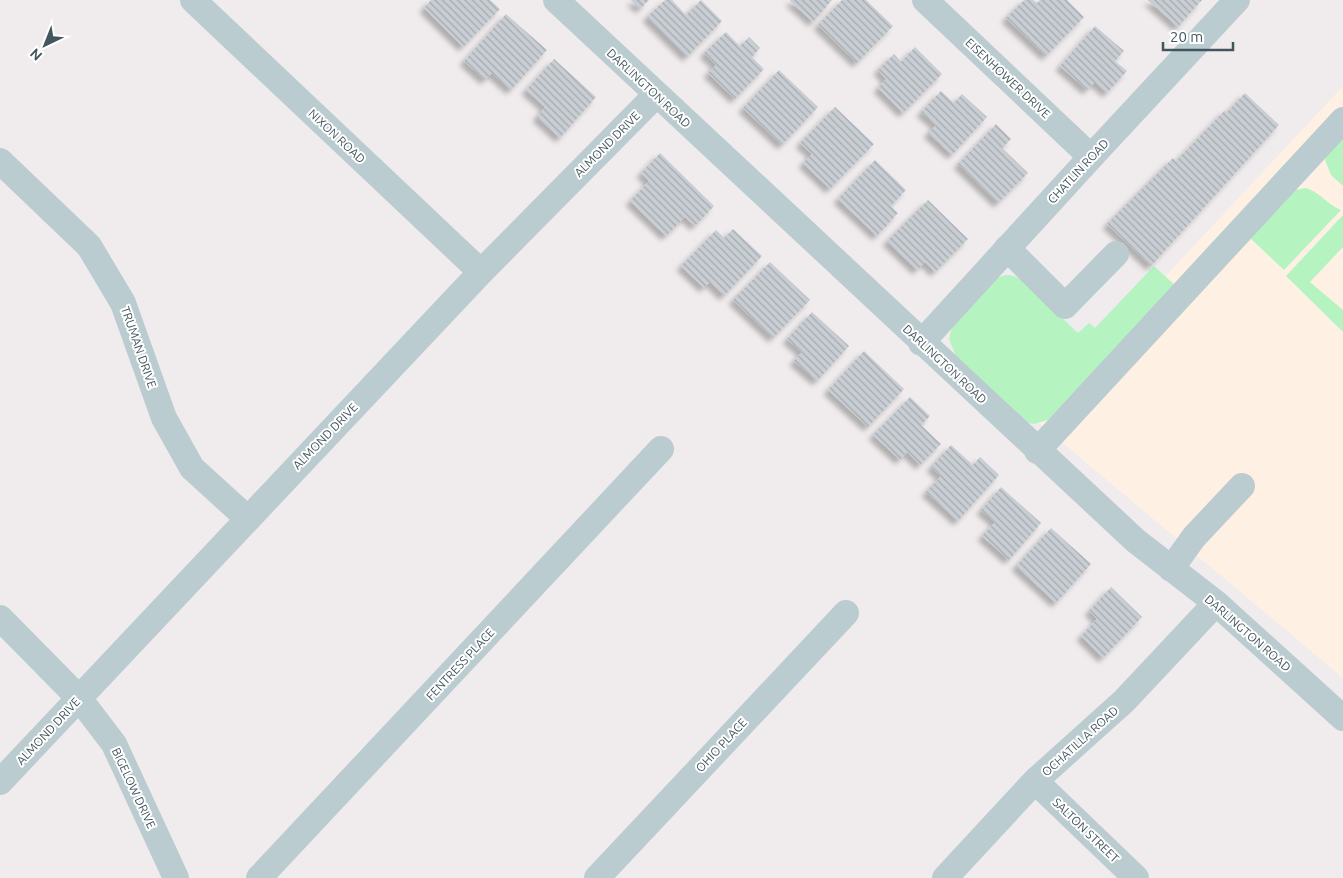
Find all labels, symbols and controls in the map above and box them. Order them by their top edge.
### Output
north arrow [20,20,70,70]
scale bar [1163,20,1233,52]
text: 20 m [1170,28,1203,45]
street label: EISENHOWER DRIVE [963,36,1053,121]
text: N [27,45,45,64]
street label: DARLINGTON ROAD [605,46,693,130]
street label: NIXON ROAD [306,107,368,165]
street label: ALMOND DRIVE [572,109,642,179]
street label: CHATLIN ROAD [1045,136,1111,206]
street label: TRUMAN DRIVE [119,305,159,390]
street label: DARLINGTON ROAD [901,322,989,406]
street label: ALMOND DRIVE [290,400,360,472]
street label: DARLINGTON ROAD [1202,592,1294,674]
street label: FENTRESS PLACE [423,625,497,703]
street label: ALMOND DRIVE [14,695,83,767]
street label: OCHATILLA ROAD [1039,703,1121,779]
street label: OHIO PLACE [693,715,749,774]
street label: BIGELOW DRIVE [110,746,159,831]
street label: SALTON STREET [1050,795,1122,865]

